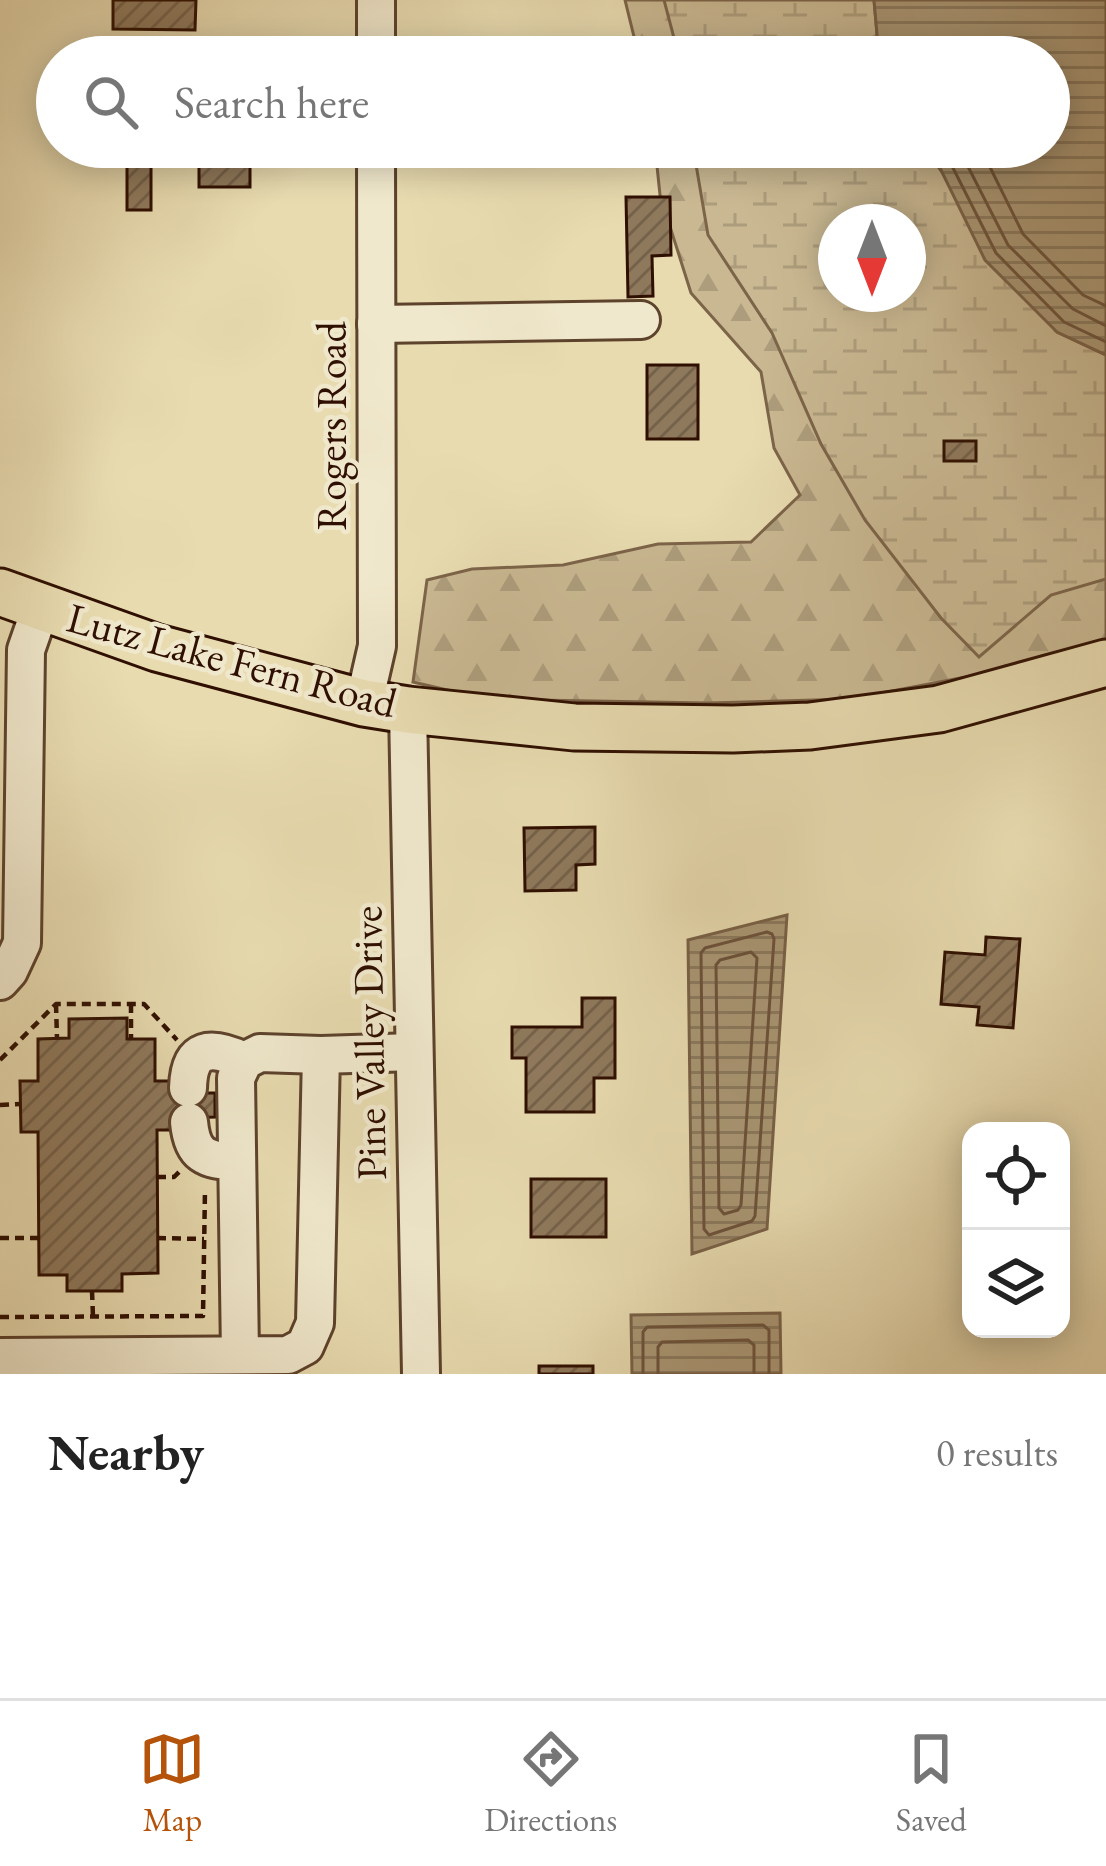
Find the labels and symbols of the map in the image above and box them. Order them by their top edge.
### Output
north arrow [818,204,926,312]
street label: Rogers Road [304,321,359,531]
street label: Lutz Lake Fern Road [61,590,404,731]
street label: Pine Valley Drive [339,905,399,1181]

